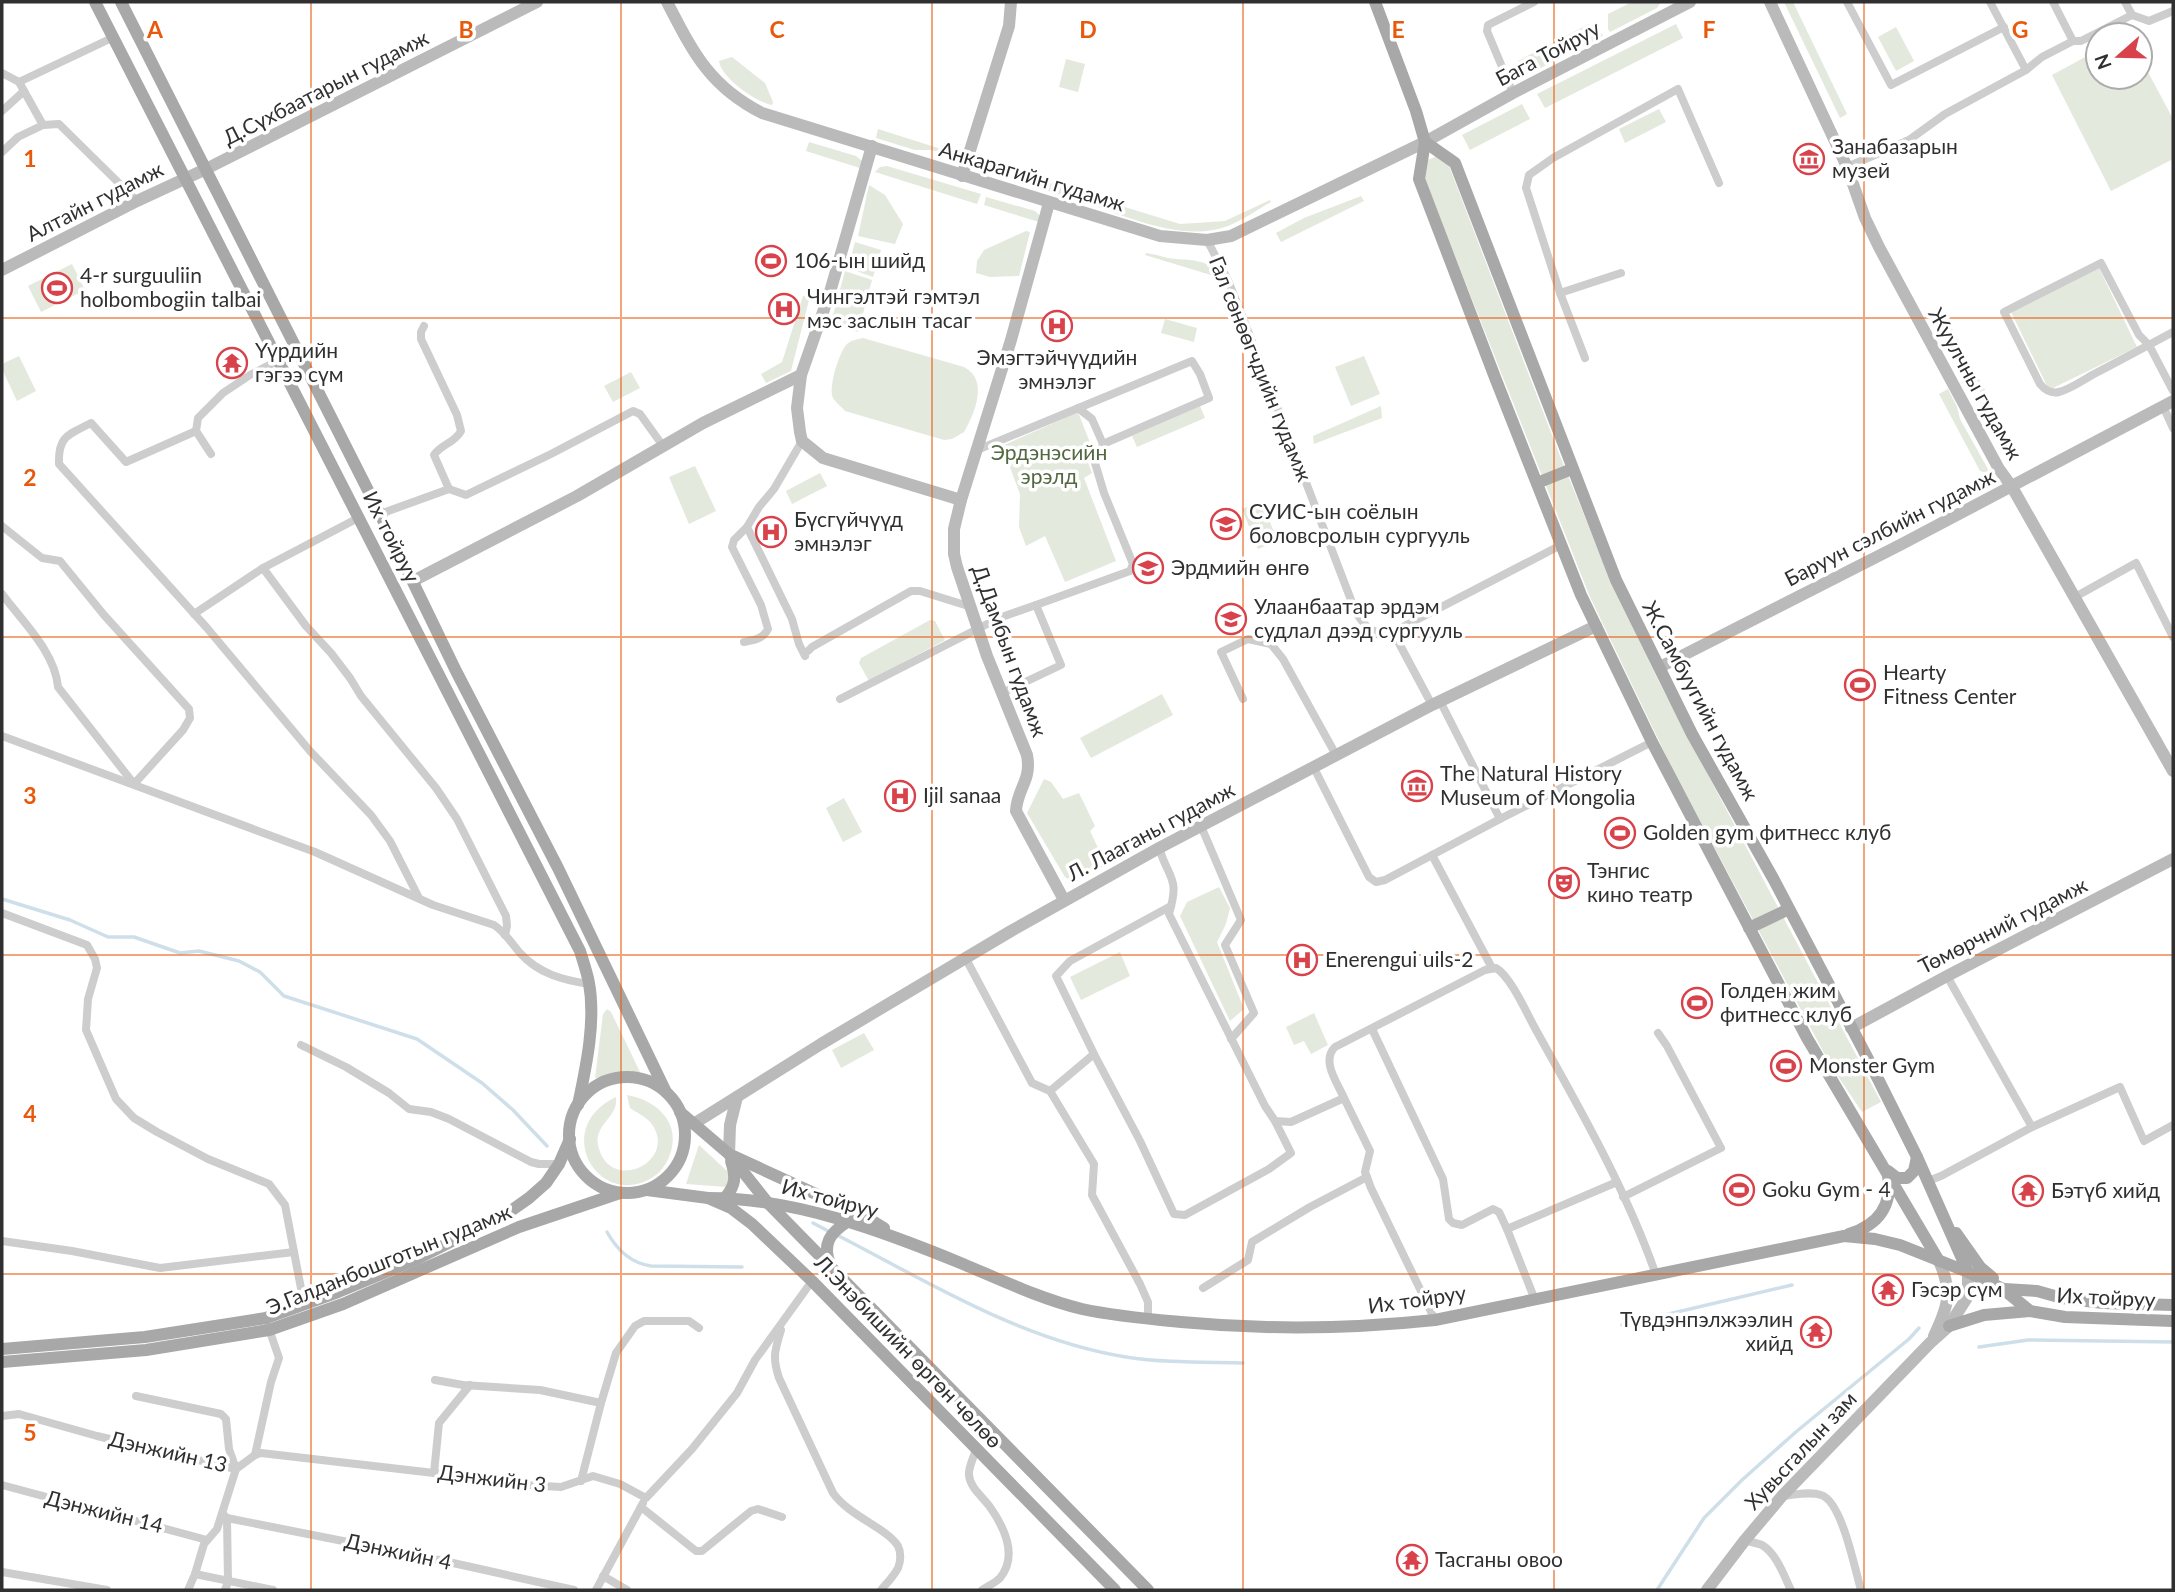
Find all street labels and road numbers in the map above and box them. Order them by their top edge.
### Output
street label: Бага Тойруу [1491,15,1604,91]
street label: Д.Сүхбаатарын гудамж [219,24,433,149]
street label: Анкарагийн гудамж [937,135,1129,216]
street label: Алтайн гудамж [22,155,167,246]
street label: Гал сөнөөгчдийн гудамж [1205,252,1318,485]
street label: Жуулчны гудамж [1924,303,2029,464]
street label: Баруун сэлбийн гудамж [1780,462,1999,591]
street label: Их тойруу [359,486,426,586]
street label: Д.Дамбын гудамж [968,561,1053,740]
street label: Ж.Самбуугийн гудамж [1638,596,1765,805]
street label: Л. Лааганы гудамж [1061,776,1239,886]
street label: Төмөрчний гудамж [1914,871,2091,978]
street label: Их тойруу [779,1173,882,1222]
street label: Э.Галданбошготын гудамж [262,1198,515,1319]
street label: Л.Энэбишийн өргөн чөлөө [810,1249,1008,1453]
street label: Их тойруу [1366,1279,1468,1318]
street label: Их тойруу [2056,1281,2156,1312]
street label: Хувьсгалын зам [1739,1386,1861,1514]
street label: Дэнжийн 13 [107,1425,230,1476]
street label: Дэнжийн 3 [437,1458,548,1497]
street label: Дэнжийн 14 [43,1484,166,1537]
street label: Дэнжийн 4 [343,1527,454,1574]

